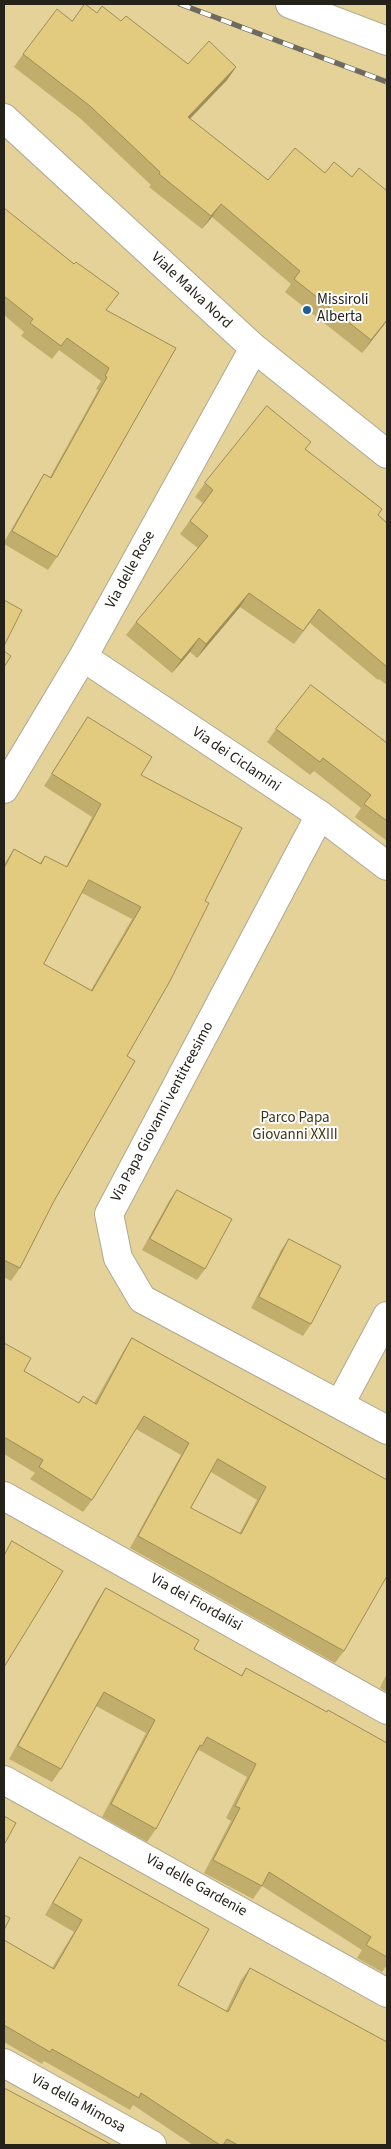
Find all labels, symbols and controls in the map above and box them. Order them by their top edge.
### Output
street label: Viale Malva Nord [147,249,235,333]
place label: Missiroli Alberta [317,292,369,327]
marker: Missiroli Alberta [301,304,313,316]
street label: Via delle Rose [102,528,160,612]
street label: Via dei Ciclamini [188,724,284,796]
street label: Via Papa Giovanni ventitreesimo [108,1019,218,1205]
park label: Parco Papa Giovanni XXIII [252,1110,338,1145]
street label: Via dei Fiordalisi [147,1570,245,1636]
street label: Via delle Gardenie [142,1851,250,1921]
street label: Via della Mimosa [28,2071,128,2137]

